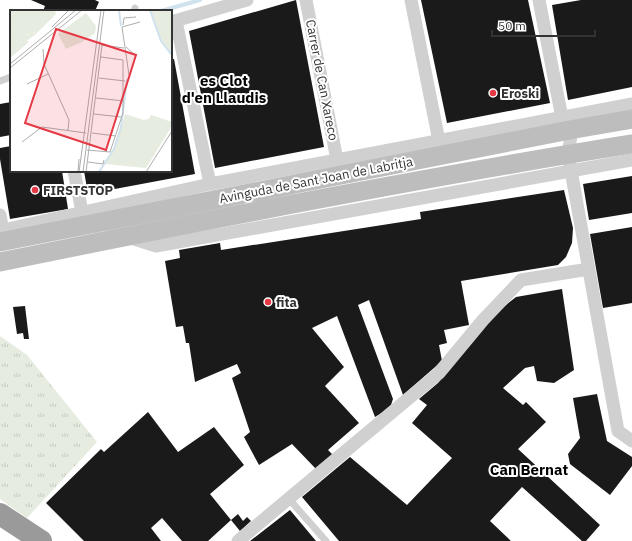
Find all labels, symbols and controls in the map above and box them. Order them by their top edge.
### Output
inset map [10,10,172,172]
scale bar [492,12,595,38]
street label: Carrer de Can Xareco [302,18,342,142]
text: 50 m [498,18,526,33]
district label: es Clot d'en Llaudis [182,71,267,107]
place label: Eroski [501,85,539,102]
marker: Eroski [488,88,498,98]
street label: Avinguda de Sant Joan de Labritja [218,153,414,207]
place label: FIRSTSTOP [43,182,114,199]
marker: FIRSTSTOP [30,185,40,195]
place label: fita [276,294,297,311]
marker: fita [263,297,273,307]
district label: Can Bernat [490,460,568,479]

